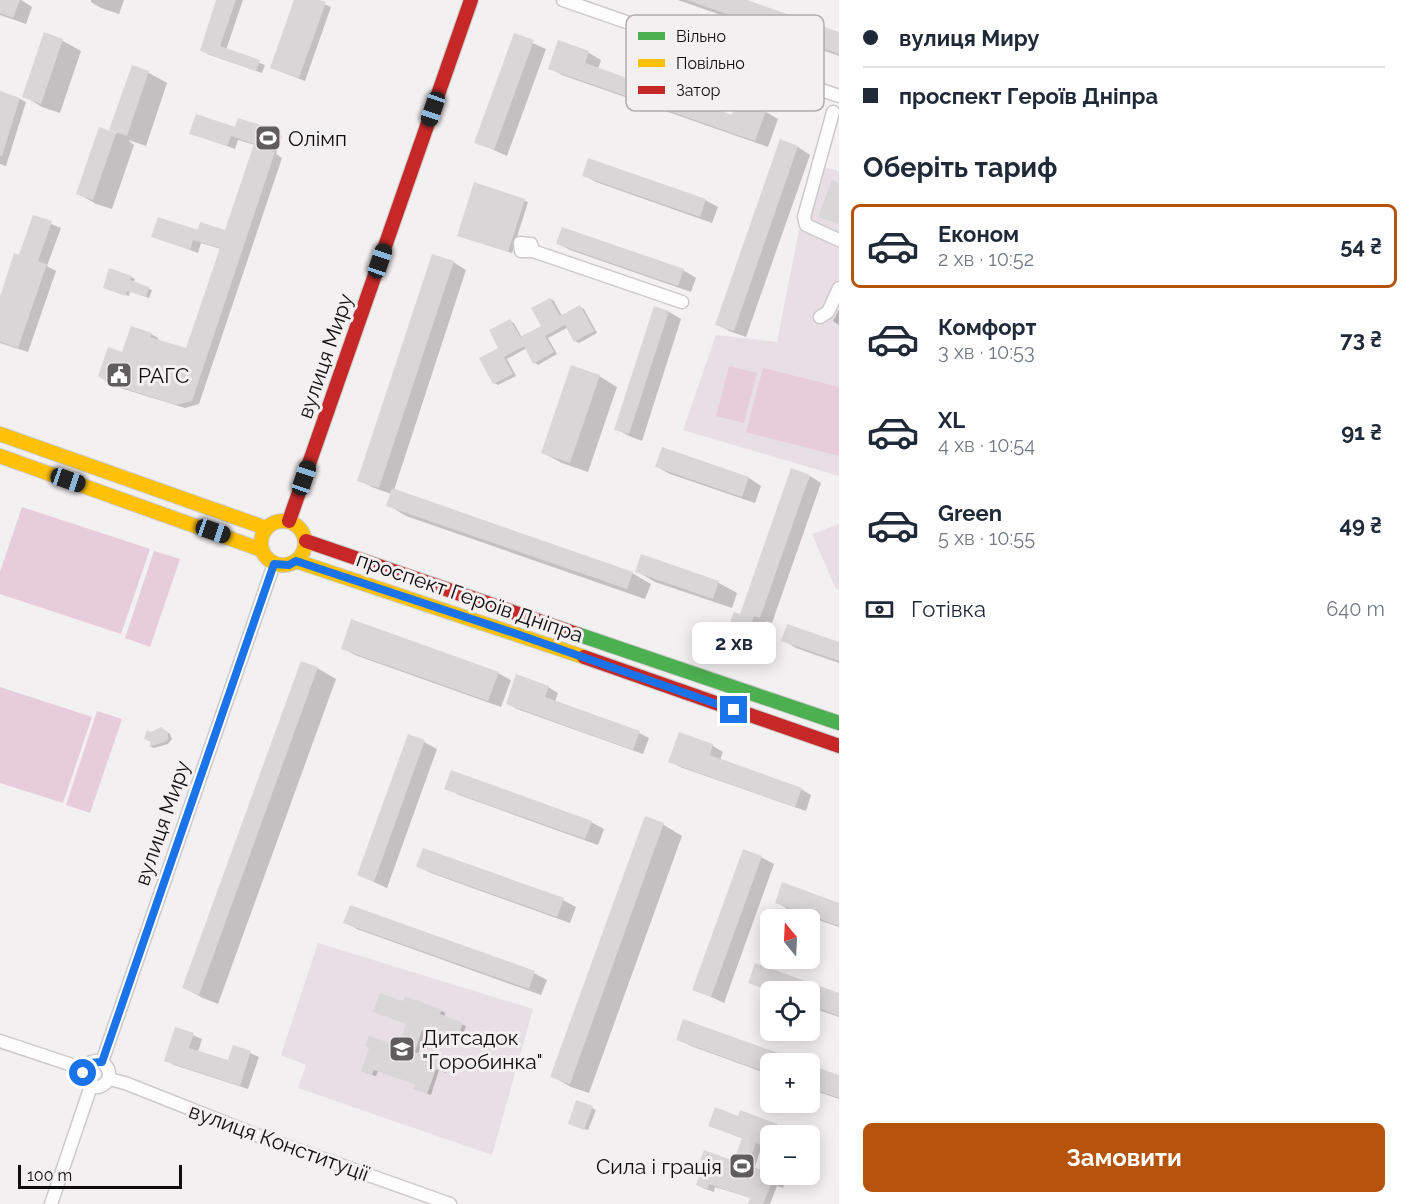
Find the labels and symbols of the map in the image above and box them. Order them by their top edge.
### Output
legend [626,15,824,111]
text: Вільно [676,27,726,46]
text: Повільно [676,54,745,73]
text: Затор [676,81,720,100]
car [419,89,447,129]
sports icon: Олімп [253,123,283,153]
place label: Олімп [288,126,347,151]
car [366,241,394,281]
street label: вулиця Миру [292,290,358,422]
public building icon: РАГС [104,360,134,390]
place label: РАГС [138,363,189,388]
car [290,458,318,498]
car [48,466,88,494]
car [193,517,233,545]
street label: проспект Героїв Дніпра [353,546,587,648]
callout: 2 хв [692,623,776,665]
route end [720,696,747,723]
street label: вулиця Миру [129,757,195,889]
north arrow [760,909,820,969]
place label: Дитсадок "Горобинка" [422,1025,543,1074]
school or university icon: Дитсадок "Горобинка" [387,1034,417,1064]
route start [69,1059,96,1086]
street label: вулиця Конституції [186,1098,373,1186]
sports icon: Сила і грація [727,1151,757,1181]
place label: Сила і грація [596,1154,722,1179]
scale bar [18,1162,182,1190]

